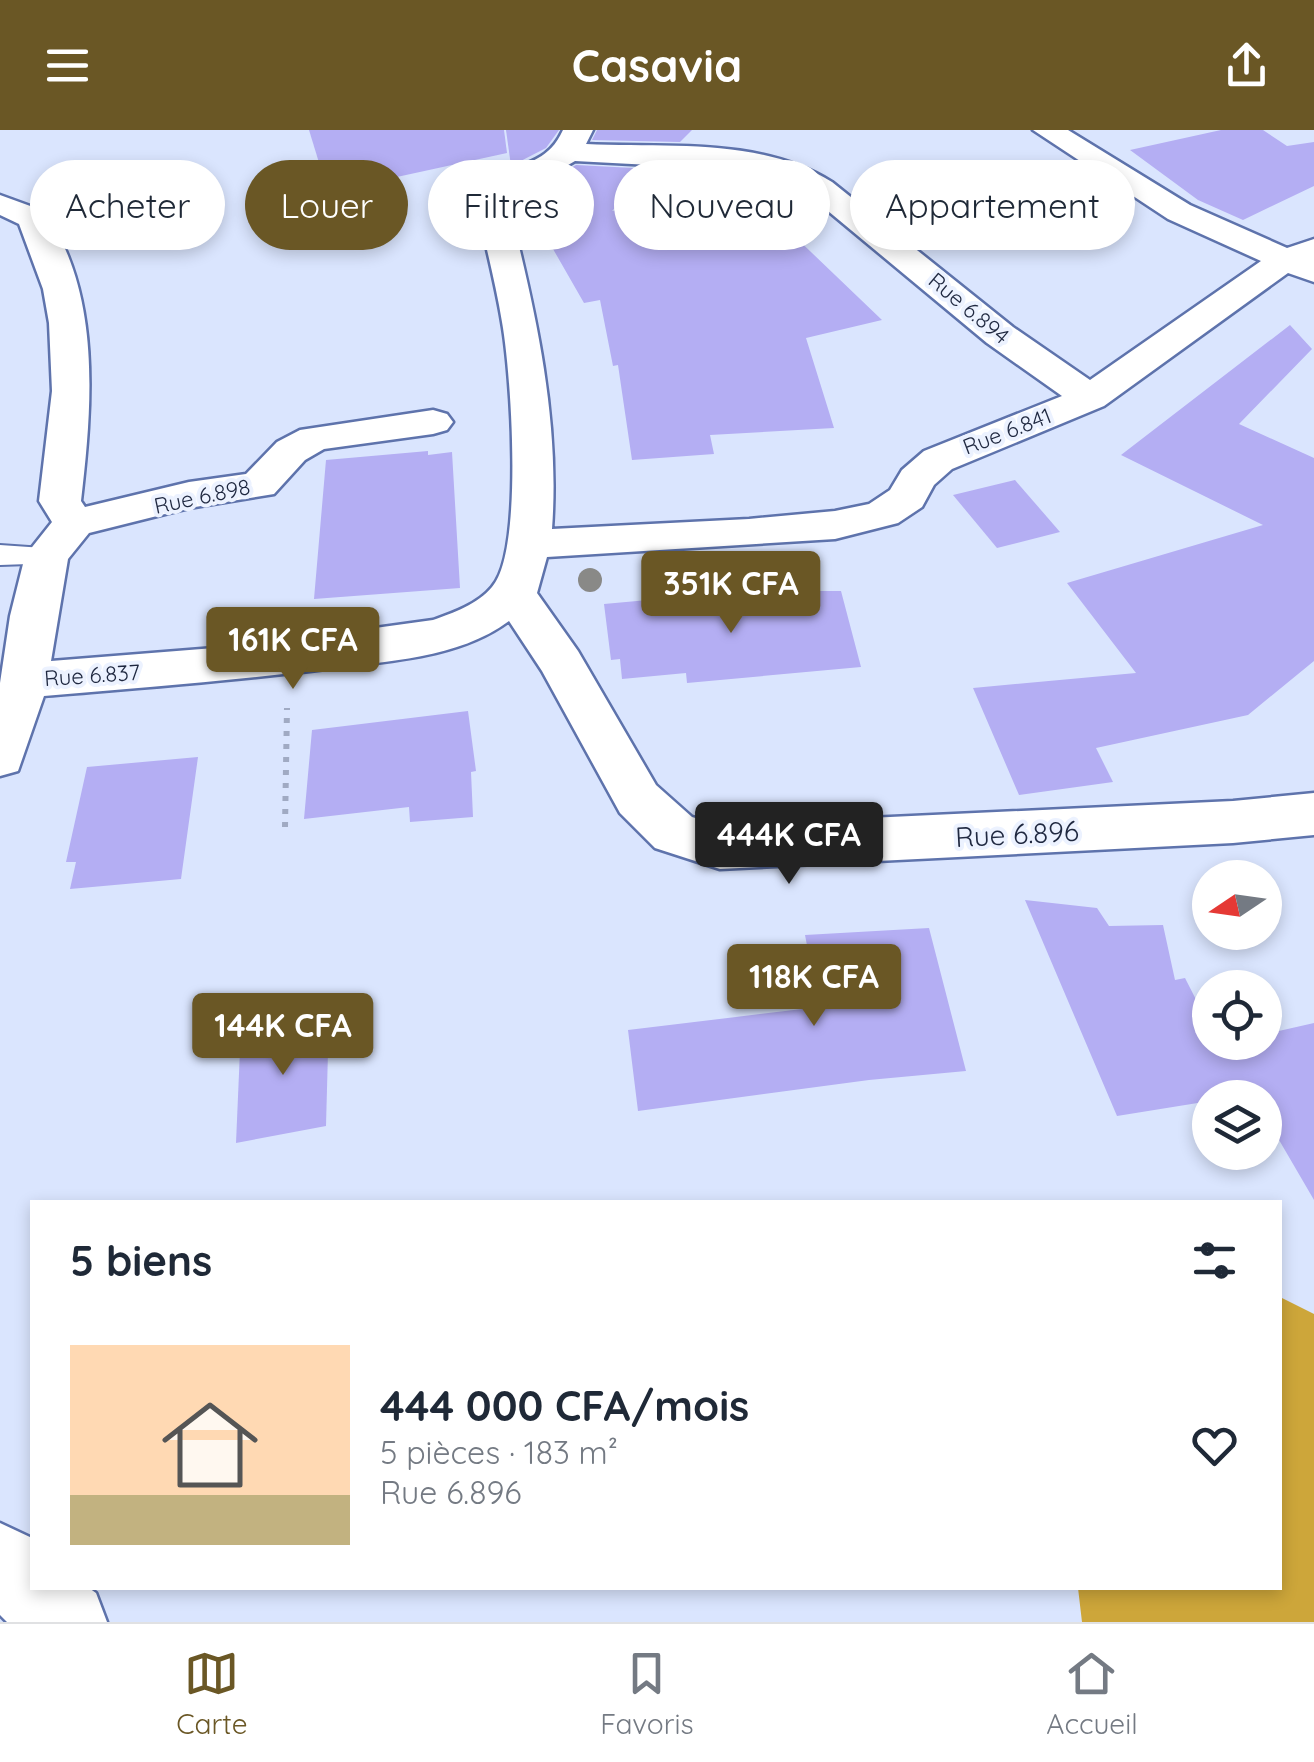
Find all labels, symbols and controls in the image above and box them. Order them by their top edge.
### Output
text: Casavia [572,37,742,93]
icon: menu [40,38,95,93]
icon: share [1219,38,1274,93]
chip: Acheter [30,160,225,250]
chip: Louer [245,160,408,250]
chip: Filtres [428,160,594,250]
chip: Nouveau [614,160,830,250]
chip: Appartement [850,160,1135,250]
street label: Rue 6.894 [923,266,1015,350]
street label: Rue 6.841 [959,401,1055,461]
street label: Rue 6.898 [151,472,253,520]
pin: 351K CFA [628,551,834,636]
text: 351K CFA [663,563,799,603]
pin: 161K CFA [190,607,396,692]
text: 161K CFA [228,619,358,659]
street label: Rue 6.837 [43,658,141,692]
pin: 444K CFA [686,802,892,887]
street label: Rue 6.896 [954,813,1080,854]
text: 444K CFA [717,814,861,854]
north arrow [1192,860,1282,950]
map controls [1192,860,1282,1170]
pin: 118K CFA [711,944,917,1029]
text: 118K CFA [749,956,879,996]
button: locate [1192,970,1282,1060]
pin: 144K CFA [180,993,386,1078]
text: 144K CFA [214,1005,352,1045]
button: layers [1192,1080,1282,1170]
icon: filters [1187,1233,1242,1288]
text: 5 biens [70,1234,212,1287]
text: 444 000 CFA/mois [380,1379,749,1432]
icon: home [150,1385,270,1505]
icon: heart [1187,1418,1242,1473]
text: 5 pièces · 183 m² [380,1432,618,1472]
text: Rue 6.896 [380,1472,522,1512]
tab: Carte [176,1646,248,1741]
tab: Favoris [600,1646,694,1741]
tab: Accueil [1046,1646,1138,1741]

